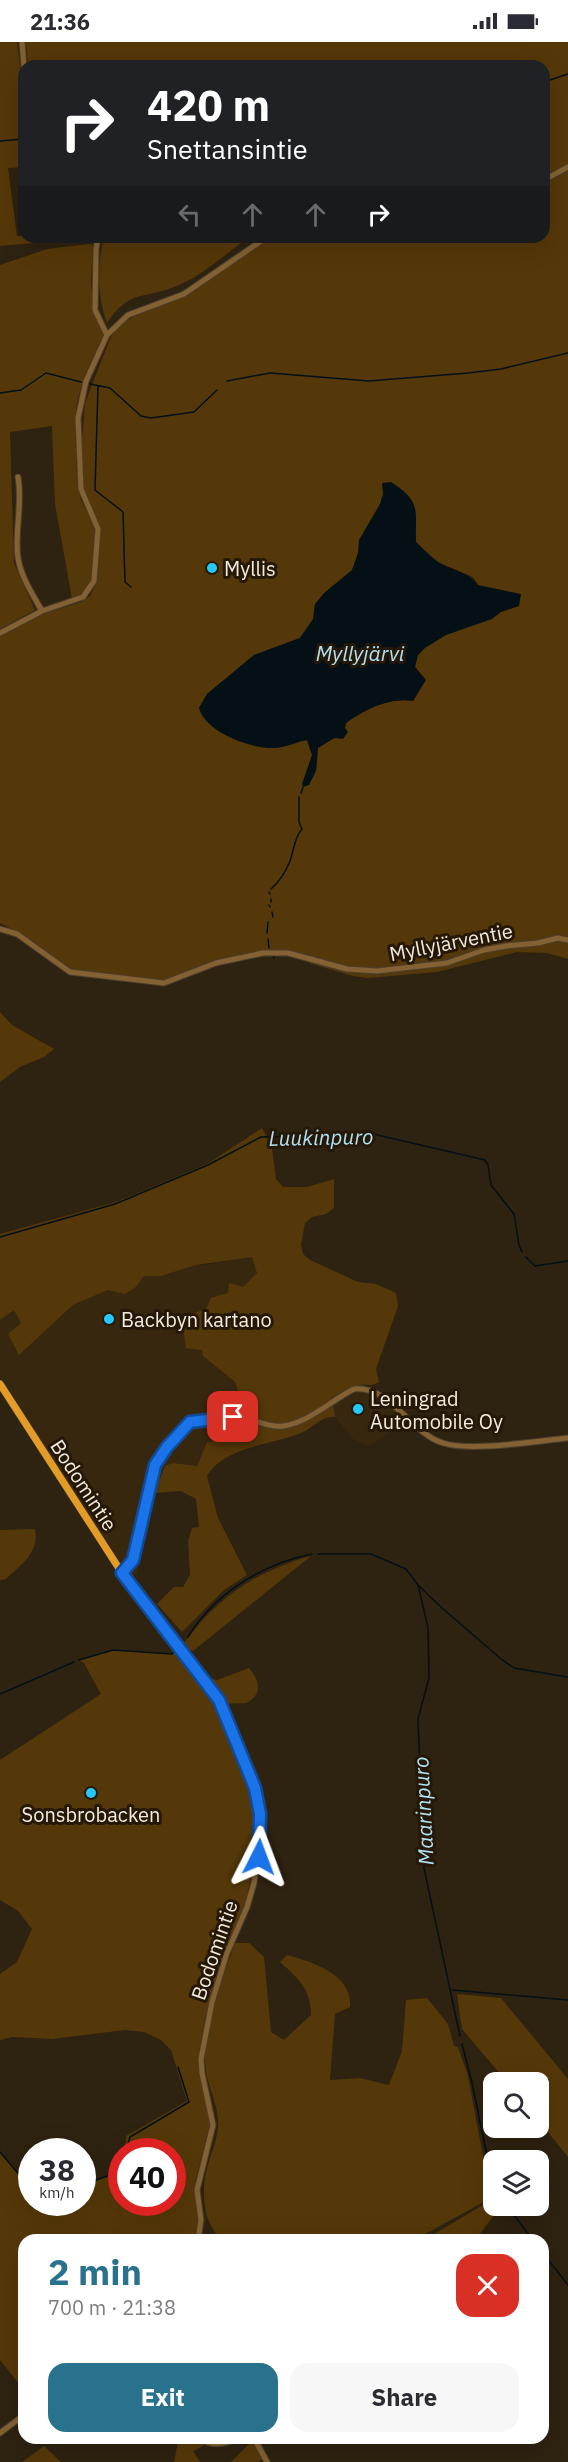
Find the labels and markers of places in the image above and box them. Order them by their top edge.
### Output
place label: Myllis [224,555,276,582]
marker: Myllis [205,561,219,575]
place label: Backbyn kartano [121,1306,272,1333]
marker: Backbyn kartano [102,1312,116,1326]
place label: Leningrad Automobile Oy [370,1385,503,1435]
pin [207,1391,258,1442]
marker: Leningrad Automobile Oy [351,1402,365,1416]
marker: Sonsbrobacken [84,1786,98,1800]
place label: Sonsbrobacken [22,1801,160,1828]

